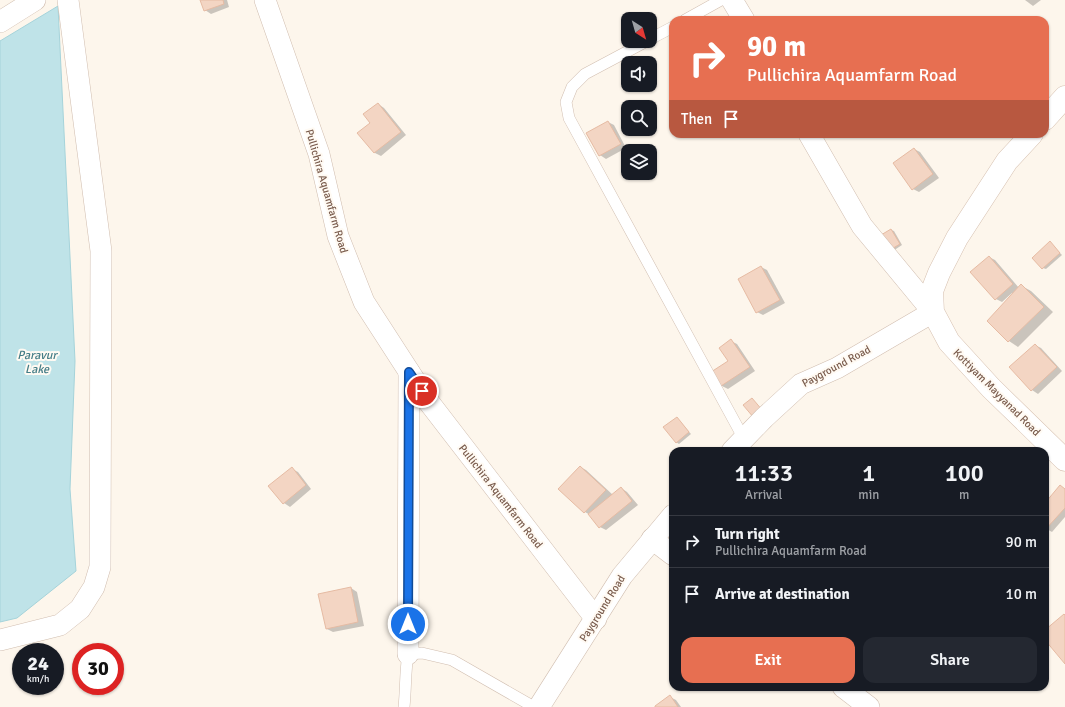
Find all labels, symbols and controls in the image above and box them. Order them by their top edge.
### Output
north arrow [621,12,657,48]
map controls [621,12,657,180]
text: 90 m [747,30,806,64]
icon: right [681,32,733,84]
button: sound [621,56,657,92]
text: Pullichira Aquamfarm Road [747,64,957,86]
button: search [621,100,657,136]
icon: arrive [720,108,742,130]
text: Then [681,110,712,128]
street label: Pullichira Aquamfarm Road [303,128,351,255]
button: layers [621,144,657,180]
street label: Payground Road [800,343,873,390]
street label: Kottiyam Mayyanad Road [950,346,1043,439]
water label: Paravur Lake [17,348,58,377]
pin [405,374,439,408]
icon: arrive [411,380,433,402]
street label: Pullichira Aquamfarm Road [456,442,545,551]
text: 11:33 [734,458,793,488]
text: 1 [862,458,875,488]
text: 100 [945,458,984,488]
text: Arrival [745,487,782,503]
text: min [858,487,879,503]
text: m [959,487,969,503]
text: Turn right [715,525,780,543]
icon: right [681,531,703,553]
text: 90 m [1006,533,1037,551]
text: Pullichira Aquamfarm Road [715,543,867,559]
street label: Payground Road [577,573,628,644]
icon: arrive [681,583,703,605]
text: Arrive at destination [715,585,850,603]
text: 10 m [1006,585,1037,603]
position arrow [387,603,429,645]
button: Exit [681,637,855,683]
button: Share [863,637,1037,683]
speed limit sign: 30 [72,643,124,695]
text: 24 [27,651,49,676]
text: km/h [27,673,49,685]

